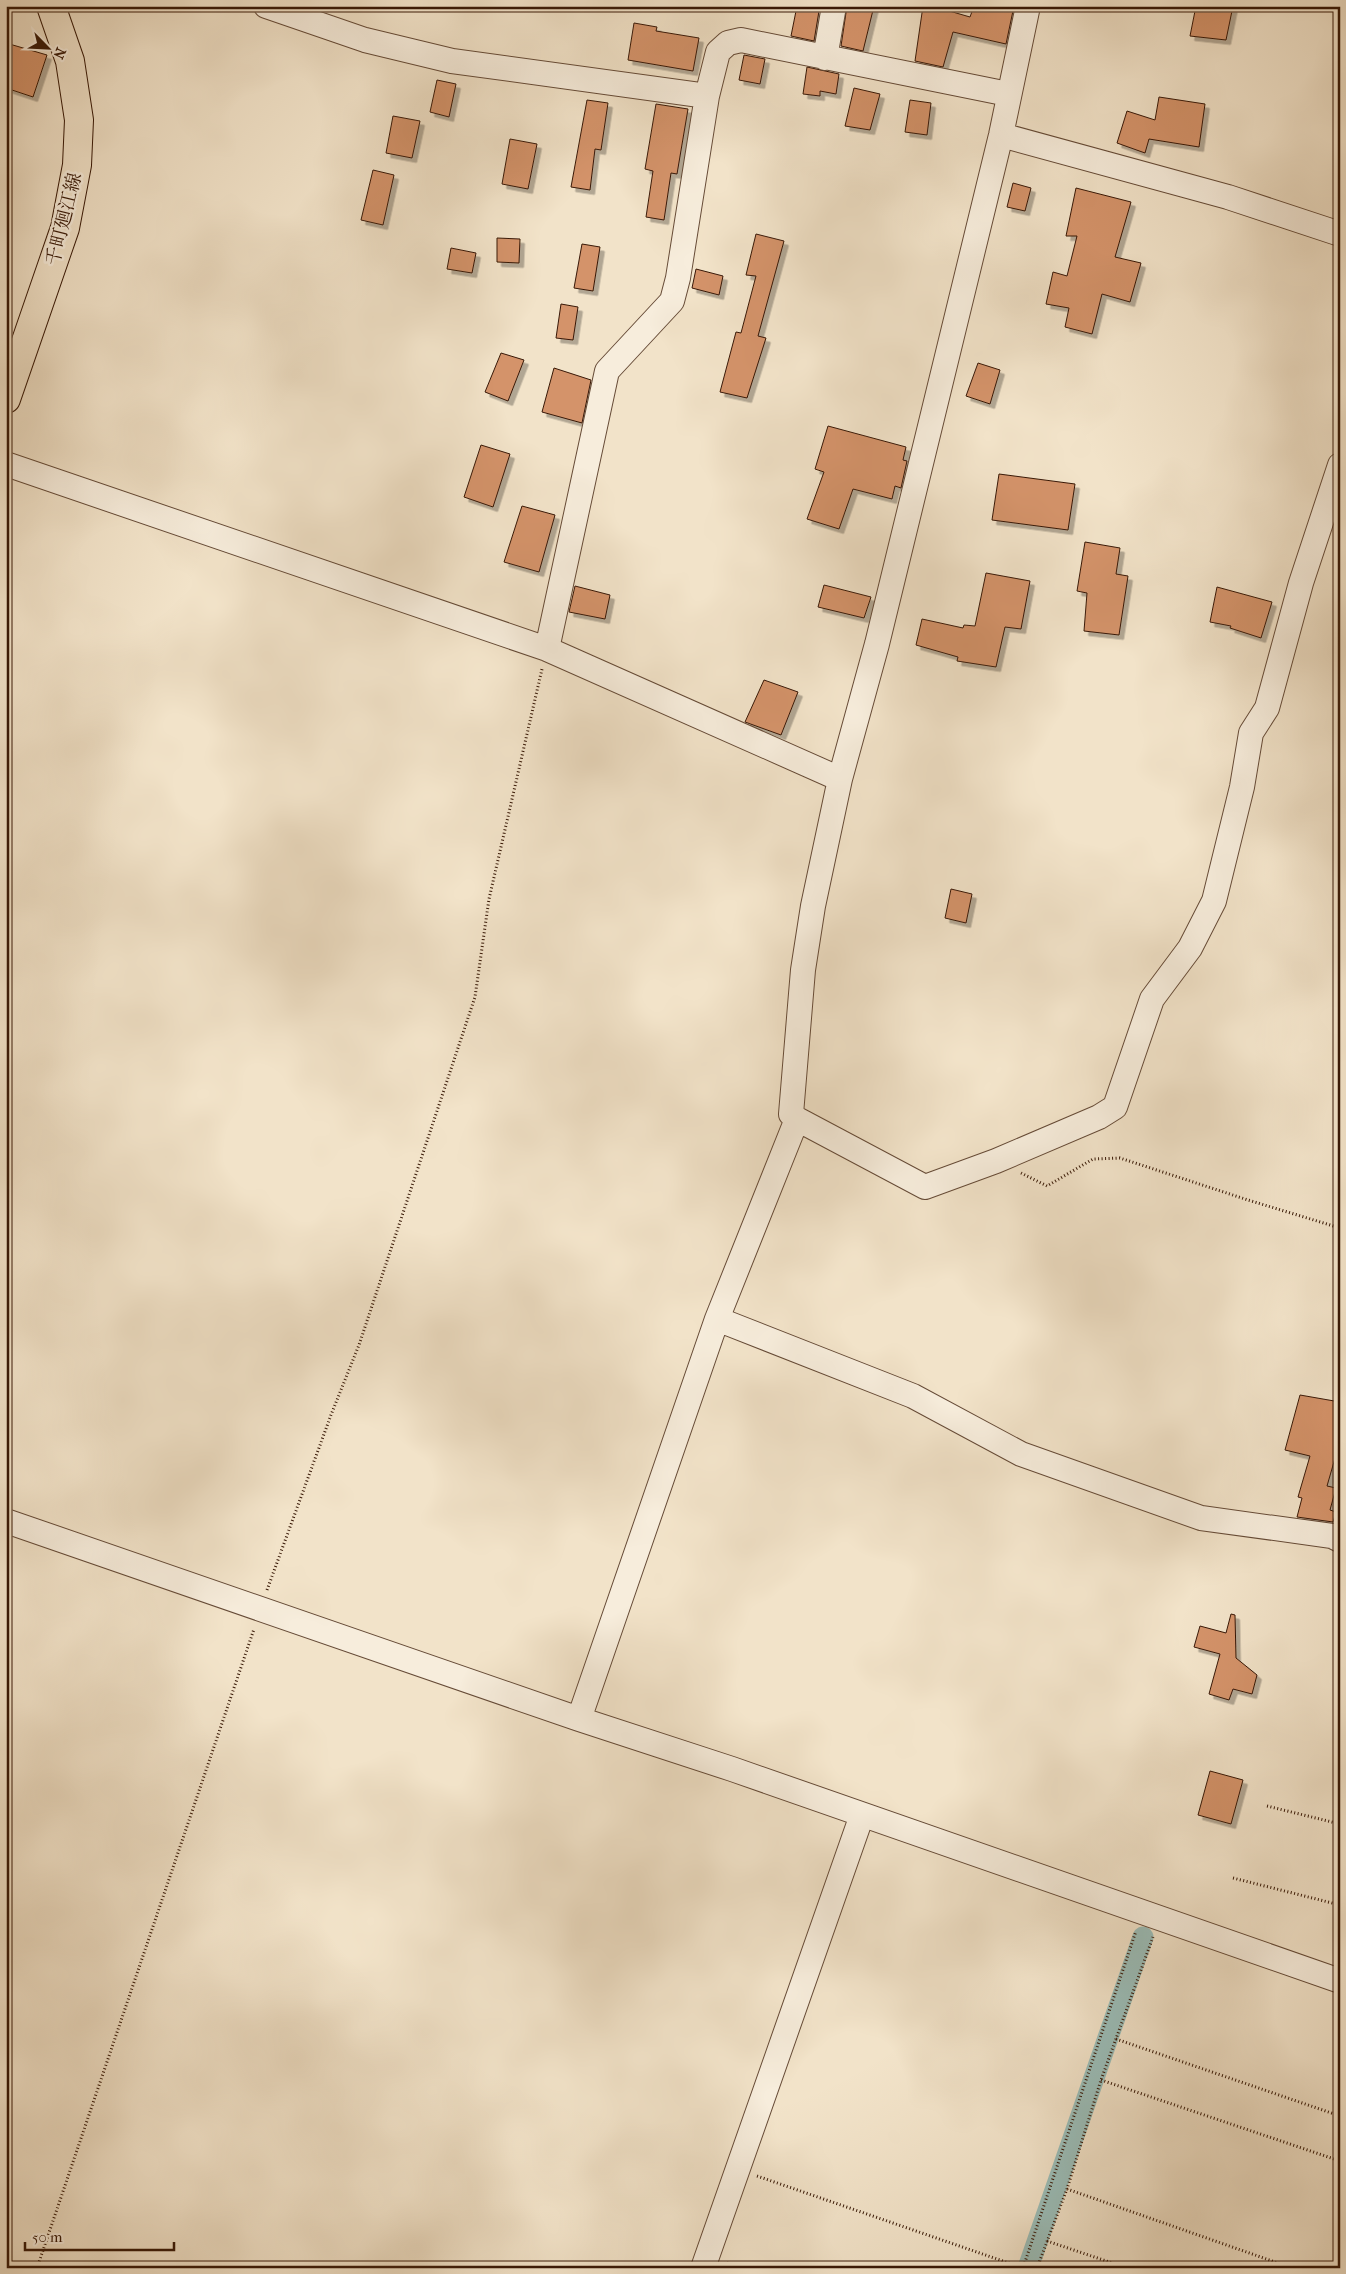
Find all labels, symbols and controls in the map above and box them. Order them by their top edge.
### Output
north arrow [22,22,72,72]
text: N [49,45,69,62]
street label: 千町廻江線 [42,170,86,268]
scale bar [25,2219,174,2251]
text: 50 m [32,2228,63,2246]

